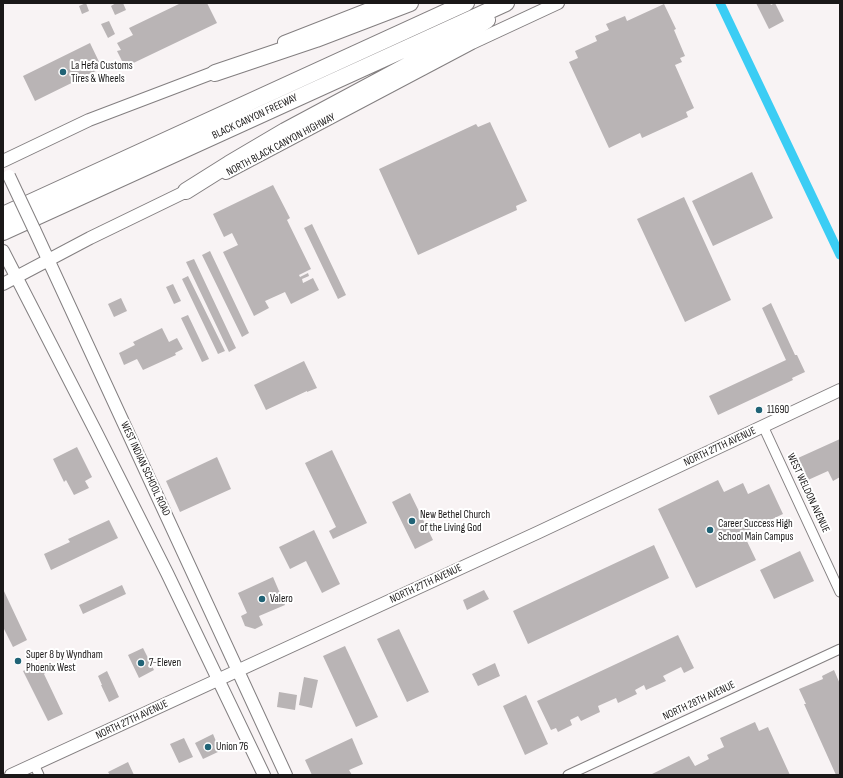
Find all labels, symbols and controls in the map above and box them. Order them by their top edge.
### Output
place label: La Hefa Customs Tires & Wheels [71,59,133,85]
marker: La Hefa Customs Tires & Wheels [58,67,68,77]
street label: BLACK CANYON FREEWAY [210,91,300,143]
street label: NORTH BLACK CANYON HIGHWAY [224,111,338,179]
place label: 11690 [767,403,789,417]
marker: 11690 [754,405,764,415]
street label: WEST INDIAN SCHOOL ROAD [117,420,173,518]
street label: NORTH 27TH AVENUE [682,424,758,470]
street label: WEST WELDON AVENUE [784,451,832,535]
place label: New Bethel Church of the Living God [420,508,490,534]
marker: New Bethel Church of the Living God [407,516,417,526]
place label: Career Success High School Main Campus [718,517,794,543]
marker: Career Success High School Main Campus [705,525,715,535]
street label: NORTH 27TH AVENUE [388,561,464,607]
place label: Valero [270,592,293,606]
marker: Valero [257,594,267,604]
place label: Super 8 by Wyndham Phoenix West [26,648,103,674]
marker: Super 8 by Wyndham Phoenix West [13,656,23,666]
place label: 7-Eleven [149,656,181,670]
marker: 7-Eleven [136,658,146,668]
street label: NORTH 28TH AVENUE [661,678,737,724]
street label: NORTH 27TH AVENUE [94,697,170,743]
place label: Union 76 [216,740,248,754]
marker: Union 76 [203,742,213,752]

